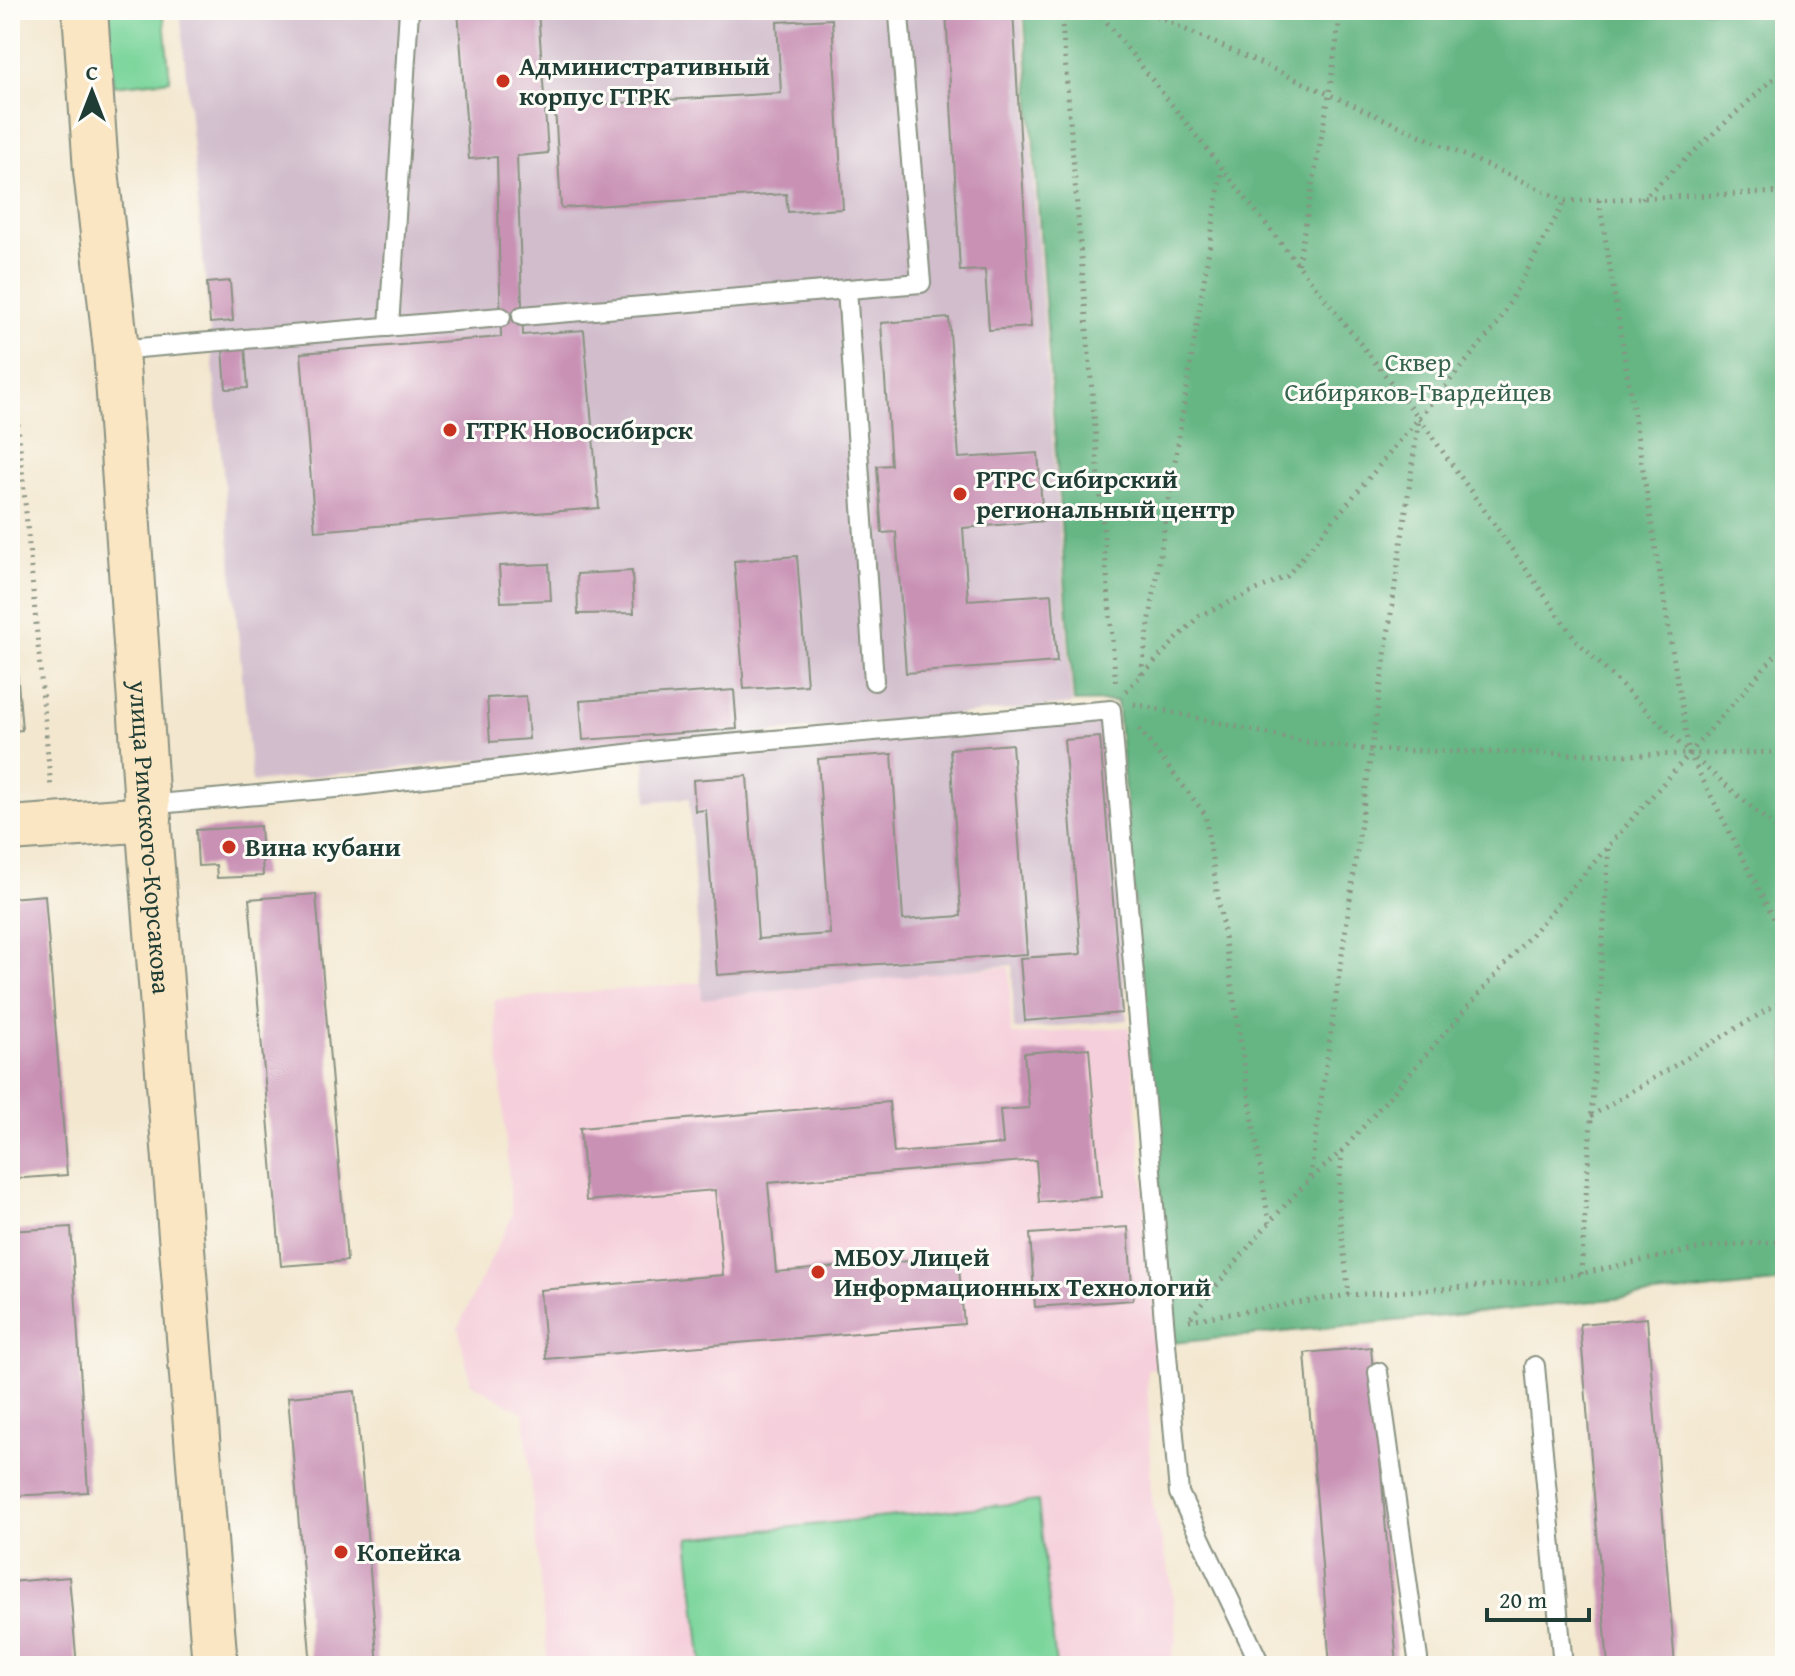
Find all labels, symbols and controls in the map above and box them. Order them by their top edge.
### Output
place label: Административный корпус ГТРК [519,46,770,115]
north arrow [52,52,132,132]
text: С [86,56,98,88]
marker: Административный корпус ГТРК [494,72,512,90]
park label: Сквер Сибиряков-Гвардейцев [1284,342,1552,411]
place label: ГТРК Новосибирск [466,410,693,449]
marker: ГТРК Новосибирск [441,421,459,439]
place label: РТРС Сибирский региональный центр [976,459,1235,528]
marker: РТРС Сибирский региональный центр [951,485,969,503]
street label: улица Римского-Корсакова [119,678,182,996]
place label: Вина кубани [245,827,401,866]
marker: Вина кубани [220,838,238,856]
place label: МБОУ Лицей Информационных Технологий [834,1237,1211,1306]
marker: МБОУ Лицей Информационных Технологий [809,1263,827,1281]
place label: Копейка [357,1532,462,1571]
marker: Копейка [332,1543,350,1561]
scale bar [1487,1572,1589,1622]
text: 20 m [1499,1582,1547,1617]

